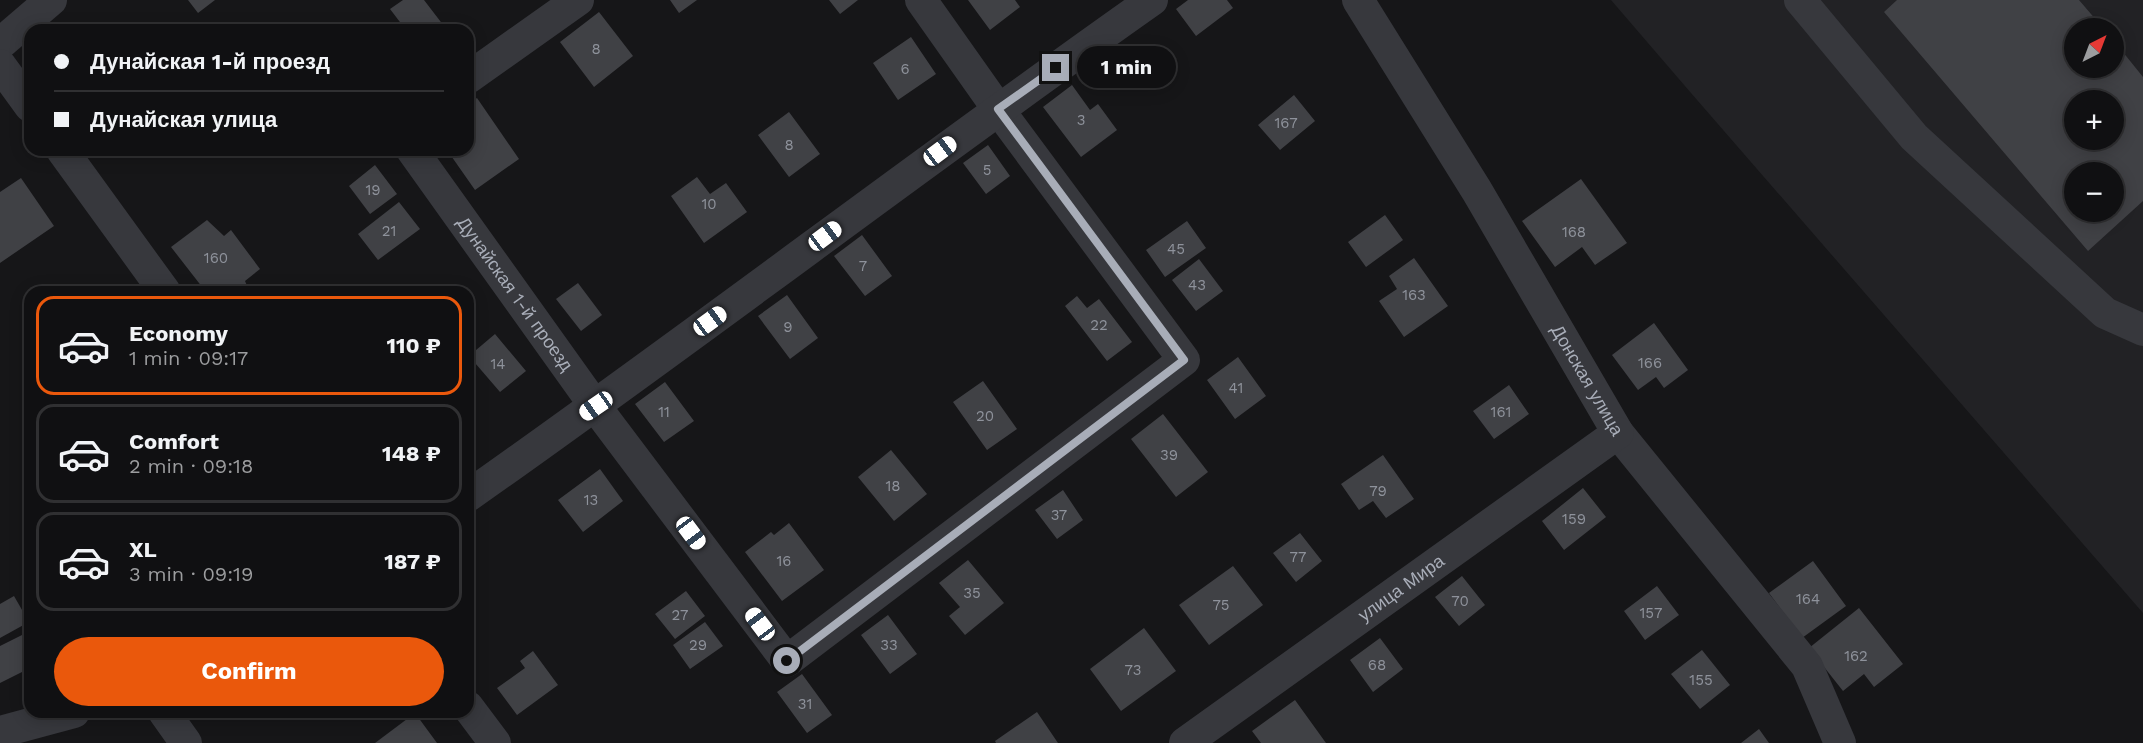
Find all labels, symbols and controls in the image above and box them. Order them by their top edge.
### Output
north arrow [2064,18,2124,78]
map controls [2064,18,2124,222]
house number: 8 [591,40,601,58]
callout: 1 min [1077,47,1176,89]
text: Дунайская 1-й проезд [90,49,330,74]
route end [1042,54,1069,81]
text: 1 min [1101,55,1152,79]
house number: 6 [900,60,910,78]
button: + [2064,90,2124,150]
text: Дунайская улица [90,107,277,132]
house number: 3 [1077,111,1085,129]
house number: 167 [1274,114,1298,132]
car [920,133,960,169]
house number: 8 [784,136,794,154]
house number: 5 [983,161,991,179]
button: − [2064,162,2124,222]
house number: 19 [365,181,381,199]
house number: 10 [701,195,717,213]
street label: Дунайская 1-й проезд [453,212,578,375]
car [805,218,845,254]
house number: 21 [382,222,396,240]
house number: 168 [1562,223,1586,241]
house number: 45 [1167,240,1185,258]
house number: 160 [204,249,228,267]
house number: 7 [859,257,867,275]
house number: 43 [1188,276,1206,294]
house number: 163 [1402,286,1426,304]
car [690,303,730,339]
house number: 22 [1090,316,1108,334]
house number: 9 [783,318,793,336]
icon: car [57,319,111,373]
text: Economy [129,321,228,346]
street label: Донская улица [1547,321,1629,440]
text: 110 ₽ [386,333,441,358]
text: 1 min · 09:17 [129,346,248,370]
house number: 166 [1638,354,1662,372]
house number: 14 [490,355,506,373]
house number: 41 [1229,379,1243,397]
car [576,388,616,424]
house number: 11 [658,403,670,421]
house number: 161 [1491,403,1511,421]
house number: 20 [976,407,994,425]
icon: car [57,427,111,481]
text: Comfort [129,429,219,454]
text: 148 ₽ [382,441,441,466]
house number: 39 [1160,446,1178,464]
text: 2 min · 09:18 [129,454,253,478]
house number: 18 [885,477,901,495]
house number: 79 [1369,482,1387,500]
house number: 13 [584,491,598,509]
house number: 37 [1051,506,1067,524]
house number: 159 [1562,510,1586,528]
car [673,513,709,553]
icon: car [57,535,111,589]
text: XL [129,537,157,562]
house number: 77 [1290,548,1306,566]
text: 187 ₽ [384,549,441,574]
street label: улица Мира [1354,549,1449,626]
house number: 16 [777,552,791,570]
text: 3 min · 09:19 [129,562,253,586]
house number: 35 [963,584,981,602]
house number: 164 [1796,590,1820,608]
house number: 70 [1451,592,1469,610]
house number: 75 [1212,596,1230,614]
car [742,604,778,644]
house number: 157 [1640,604,1663,622]
house number: 27 [672,606,688,624]
house number: 29 [689,636,707,654]
house number: 33 [880,636,898,654]
button: Confirm [54,637,444,706]
route start [773,647,800,674]
house number: 162 [1844,647,1868,665]
house number: 68 [1368,656,1386,674]
house number: 73 [1124,661,1142,679]
house number: 155 [1689,671,1713,689]
house number: 31 [798,695,812,713]

